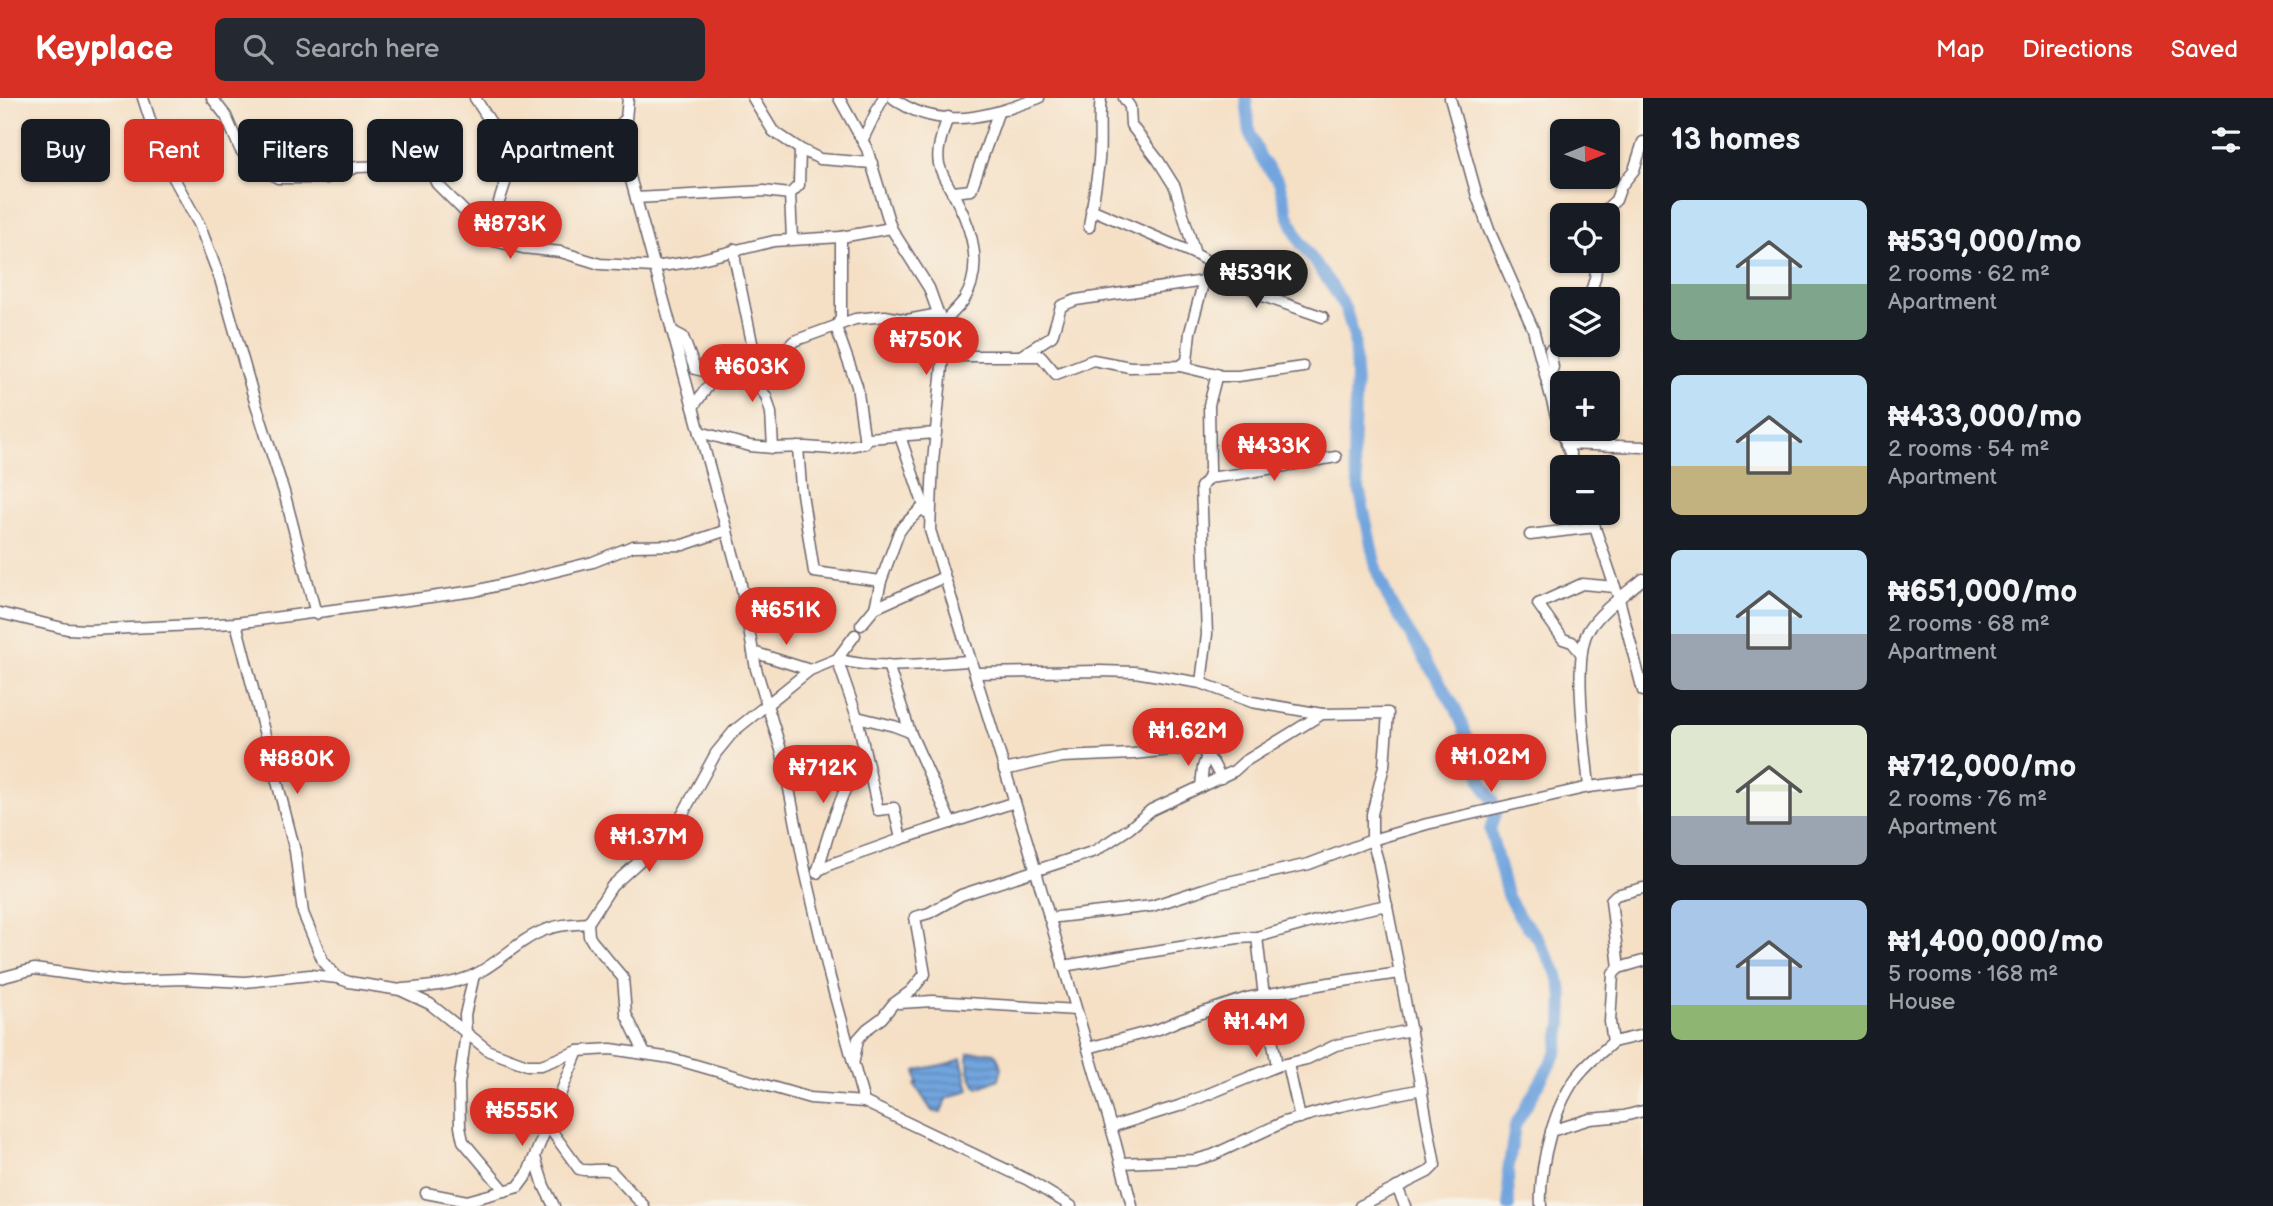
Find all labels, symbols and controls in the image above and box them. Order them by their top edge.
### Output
search box [215,18,705,81]
text: Keyplace [35,29,173,69]
icon: search [239,30,277,68]
text: Search here [295,34,439,65]
text: Map [1936,35,1984,64]
text: Directions [2022,35,2133,64]
text: Saved [2171,35,2238,64]
chip: Buy [21,119,110,182]
chip: Rent [124,119,224,182]
chip: Filters [238,119,353,182]
chip: New [367,119,463,182]
chip: Apartment [477,119,638,182]
north arrow [1550,119,1620,189]
map controls [1550,119,1620,525]
icon: filters [2207,121,2245,159]
text: 13 homes [1671,122,1800,158]
pin: ₦873K [461,202,559,261]
button: locate [1550,203,1620,273]
text: ₦873K [474,210,546,238]
text: ₦539,000/mo [1888,224,2082,260]
icon: home [1727,228,1811,312]
pin: ₦539K [1207,250,1305,310]
text: ₦539K [1220,259,1292,287]
text: 2 rooms · 62 m² [1888,260,2050,288]
button: layers [1550,287,1620,357]
text: Apartment [1888,288,1997,316]
pin: ₦750K [877,317,975,377]
text: ₦750K [890,326,962,354]
pin: ₦603K [703,344,801,404]
text: ₦603K [715,353,789,381]
button: + [1550,371,1620,441]
text: ₦433,000/mo [1888,399,2082,435]
icon: home [1727,403,1811,487]
pin: ₦433K [1225,424,1323,483]
text: ₦433K [1238,432,1310,460]
text: 2 rooms · 54 m² [1888,435,2050,463]
button: − [1550,455,1620,525]
text: Apartment [1888,463,1997,491]
text: ₦651,000/mo [1888,574,2077,610]
icon: home [1727,578,1811,662]
pin: ₦651K [737,588,835,647]
text: ₦651K [751,596,821,624]
text: 2 rooms · 68 m² [1888,610,2050,638]
text: Apartment [1888,638,1997,666]
pin: ₦1.62M [1131,708,1245,768]
text: ₦1.62M [1149,717,1227,745]
pin: ₦1.02M [1434,734,1548,794]
pin: ₦880K [248,736,346,796]
text: ₦1.02M [1451,743,1531,771]
text: ₦880K [260,745,334,773]
pin: ₦712K [774,746,872,805]
text: ₦712,000/mo [1888,749,2076,785]
icon: home [1727,753,1811,837]
text: ₦712K [789,754,857,782]
text: 2 rooms · 76 m² [1888,785,2047,813]
text: Apartment [1888,813,1997,841]
pin: ₦1.37M [592,814,706,874]
text: ₦1.37M [610,823,688,851]
text: ₦1,400,000/mo [1888,924,2103,960]
icon: home [1727,928,1811,1012]
text: 5 rooms · 168 m² [1888,960,2058,988]
text: House [1888,988,1955,1016]
pin: ₦1.4M [1207,1000,1305,1059]
text: ₦1.4M [1224,1008,1288,1036]
pin: ₦555K [473,1088,571,1148]
text: ₦555K [486,1097,558,1125]

